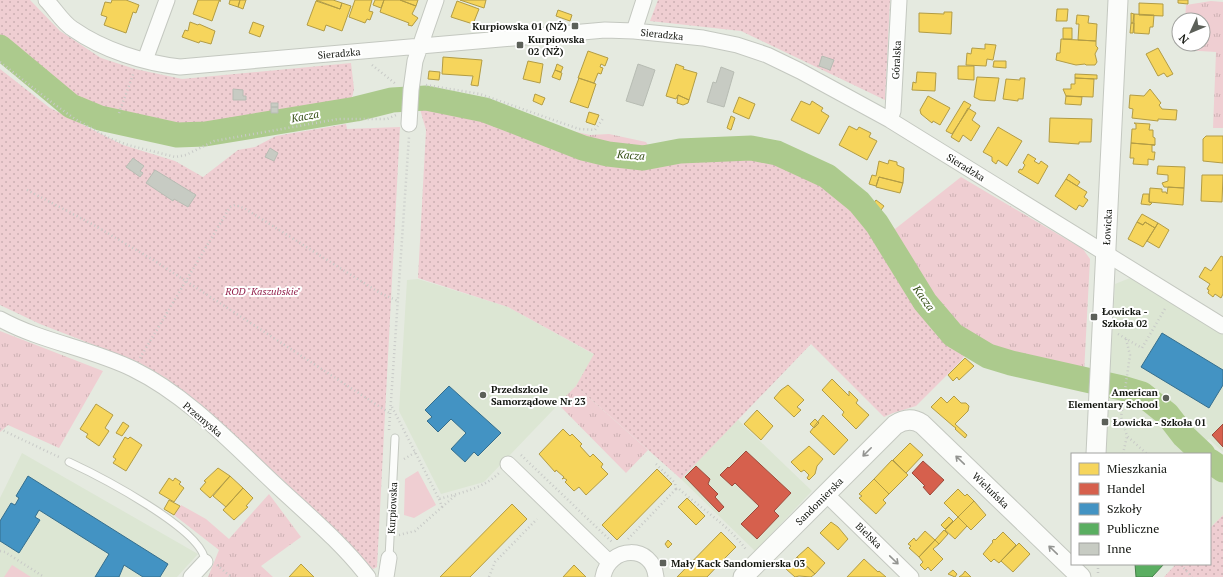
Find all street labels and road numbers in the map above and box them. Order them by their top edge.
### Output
street label: Sieradzka [640,26,684,43]
street label: Góralska [889,40,904,80]
street label: Sieradzka [317,45,361,62]
street label: Sieradzka [944,151,987,184]
street label: Łowicka [1100,209,1115,245]
street label: Przemyska [180,399,225,440]
street label: Wieluńska [969,469,1012,511]
street label: Sandomierska [793,475,846,528]
street label: Kurpiowska [385,482,400,534]
street label: Bielska [853,520,885,551]

